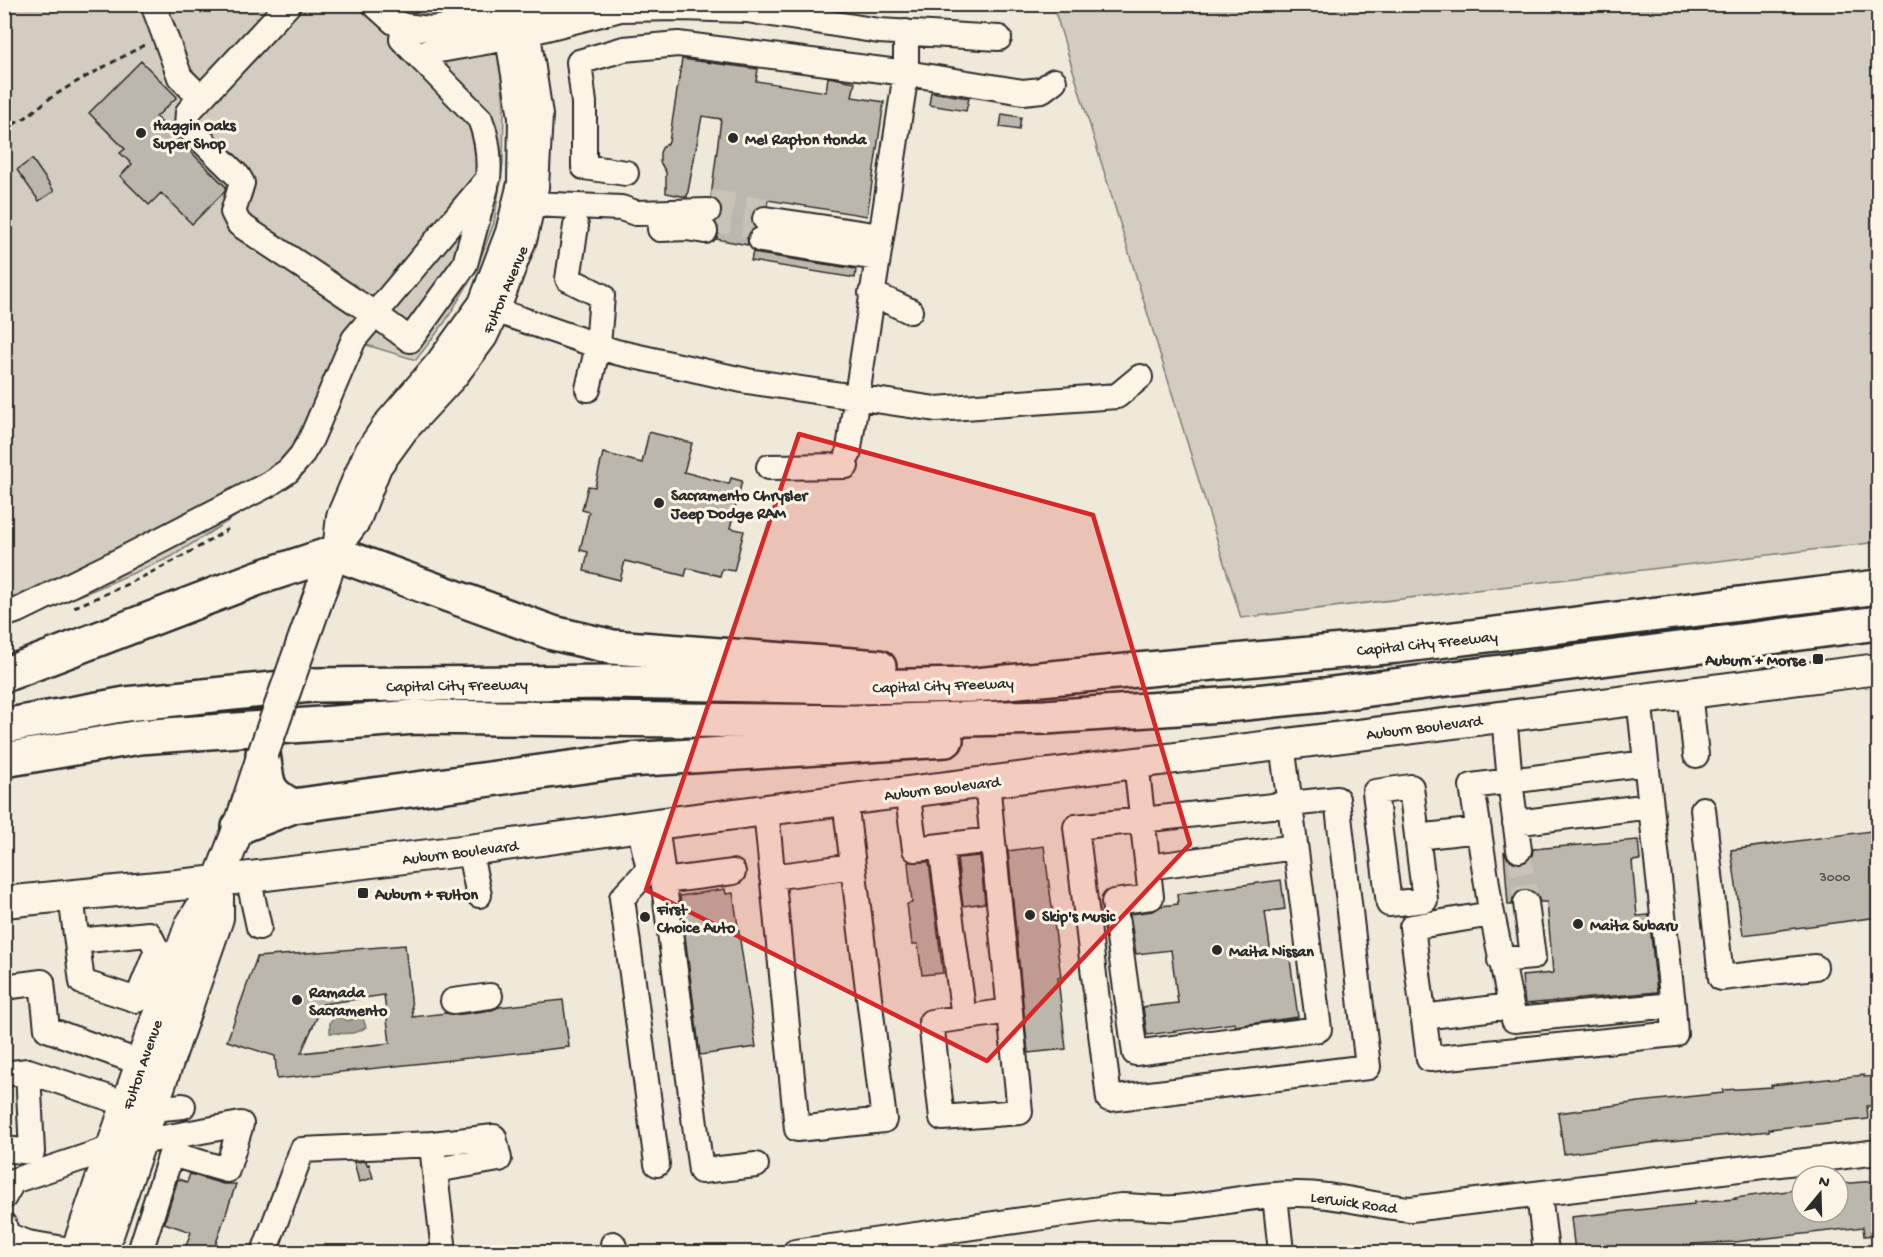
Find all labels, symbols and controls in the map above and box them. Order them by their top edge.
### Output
place label: Haggin Oaks Super Shop [153,118,237,155]
marker: Haggin Oaks Super Shop [134,126,148,140]
marker: Mel Rapton Honda [726,131,740,145]
place label: Mel Rapton Honda [745,132,867,151]
street label: Fulton Avenue [480,243,535,338]
place label: Sacramento Chrysler Jeep Dodge RAM [670,488,810,525]
marker: Sacramento Chrysler Jeep Dodge RAM [652,496,666,510]
street label: Capital City Freeway [1356,629,1499,662]
marker: Auburn + Morse [1811,652,1825,666]
place label: Auburn + Morse [1704,653,1807,672]
street label: Capital City Freeway [872,676,1014,699]
street label: Capital City Freeway [386,677,528,698]
street label: Auburn Boulevard [1365,713,1485,746]
street label: Auburn Boulevard [883,774,1003,807]
street label: Auburn Boulevard [401,838,521,871]
house number: 3000 [1818,870,1851,887]
marker: Auburn + Fulton [356,886,370,900]
place label: Auburn + Fulton [374,887,479,906]
place label: First Choice Auto [656,902,736,939]
marker: Skip's Music [1023,908,1037,922]
place label: Skip's Music [1042,909,1117,928]
marker: First Choice Auto [638,910,652,924]
marker: Maita Subaru [1571,917,1585,931]
place label: Maita Subaru [1590,918,1679,937]
marker: Maita Nissan [1210,943,1224,957]
place label: Maita Nissan [1229,944,1314,963]
place label: Ramada Sacramento [308,985,388,1022]
marker: Ramada Sacramento [290,993,304,1007]
street label: Fulton Avenue [120,1017,169,1113]
north arrow [1790,1164,1850,1224]
text: N [1816,1172,1832,1194]
street label: Lerwick Road [1309,1189,1399,1220]

